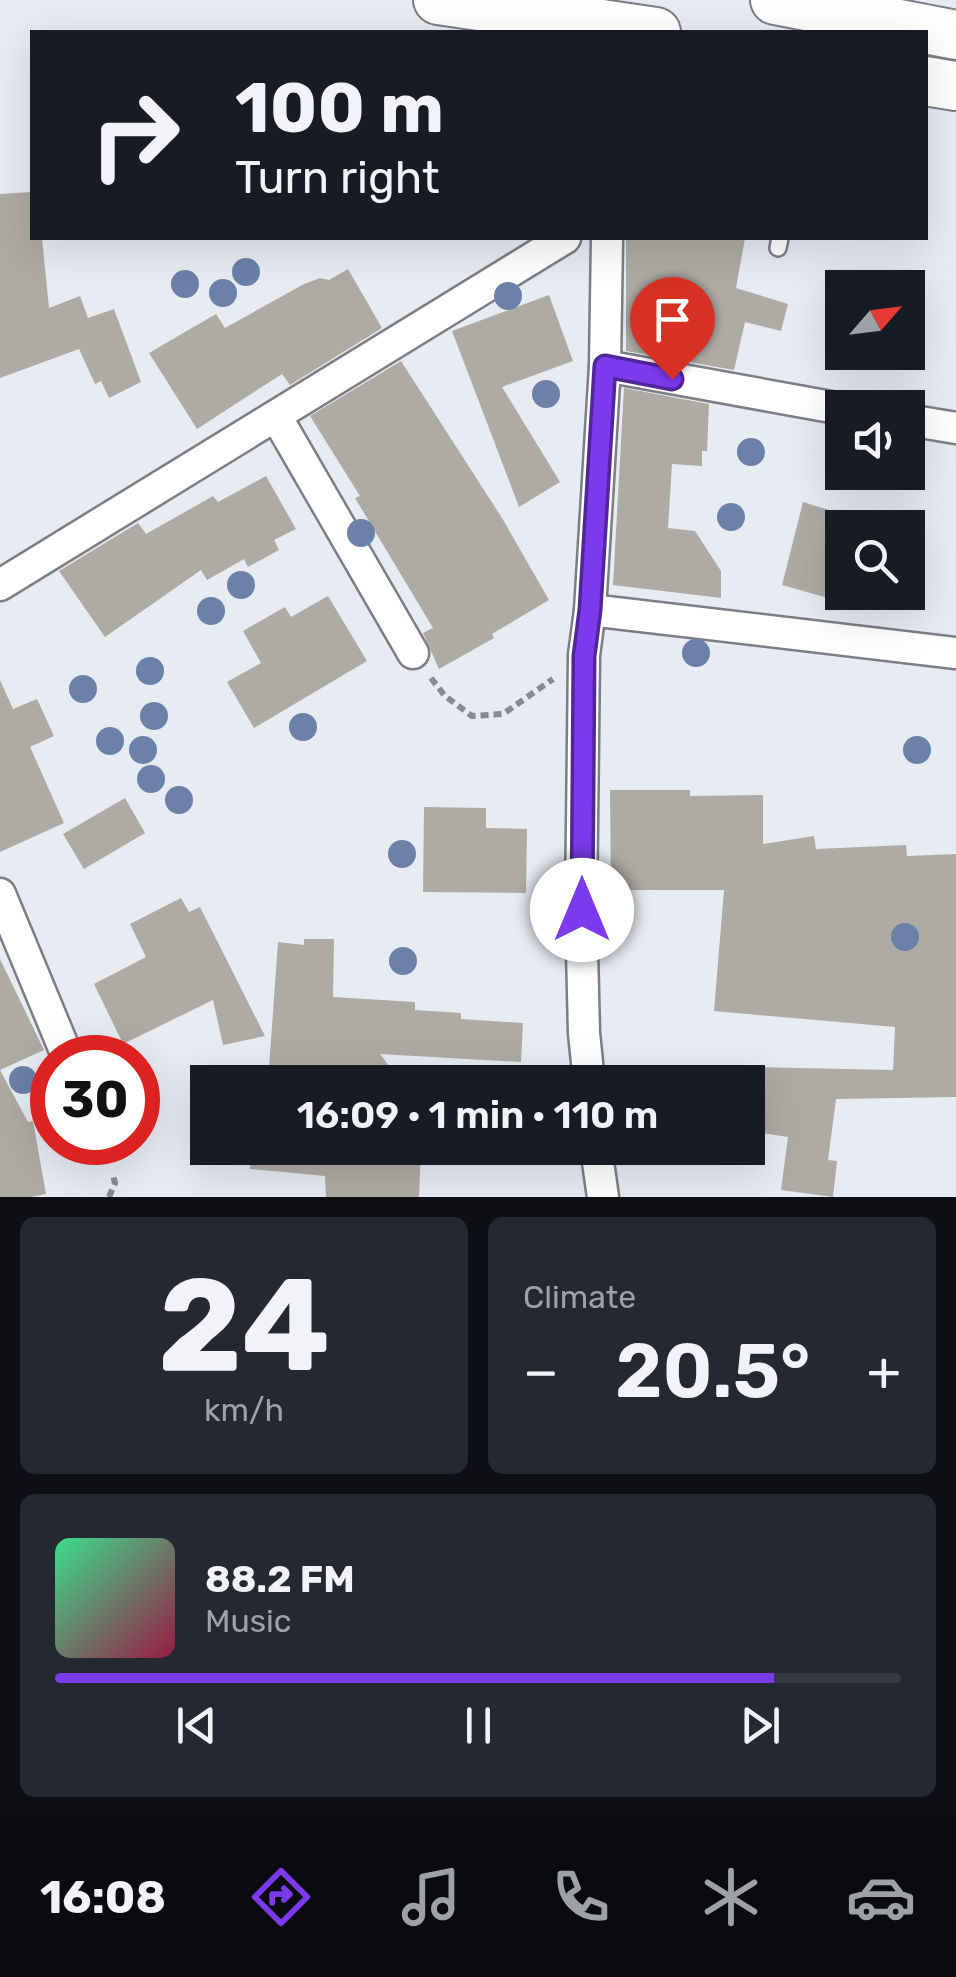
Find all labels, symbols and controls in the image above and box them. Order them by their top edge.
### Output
text: 100 m [235,67,444,150]
icon: right [70,70,200,200]
text: Turn right [235,151,439,204]
north arrow [825,270,925,370]
map controls [825,270,925,610]
pin [630,277,715,380]
icon: arrive [645,292,700,347]
button: sound [825,390,925,490]
button: search [825,510,925,610]
position arrow [530,858,634,962]
speed limit sign: 30 [30,1035,160,1165]
text: 16:09 · 1 min · 110 m [297,1092,658,1138]
text: 24 [158,1248,330,1403]
text: Climate [523,1278,636,1316]
text: 20.5° [615,1327,810,1416]
text: − [523,1339,559,1404]
text: + [867,1339,901,1404]
text: km/h [204,1391,284,1429]
text: 88.2 FM [205,1556,355,1602]
text: Music [205,1602,291,1640]
icon: previous [169,1698,224,1753]
icon: pause [451,1698,506,1753]
icon: next [733,1698,788,1753]
icon: directions [246,1862,316,1932]
icon: music [396,1862,466,1932]
icon: phone [546,1862,616,1932]
icon: climate [696,1862,766,1932]
icon: car [846,1862,916,1932]
text: 16:08 [40,1871,166,1924]

